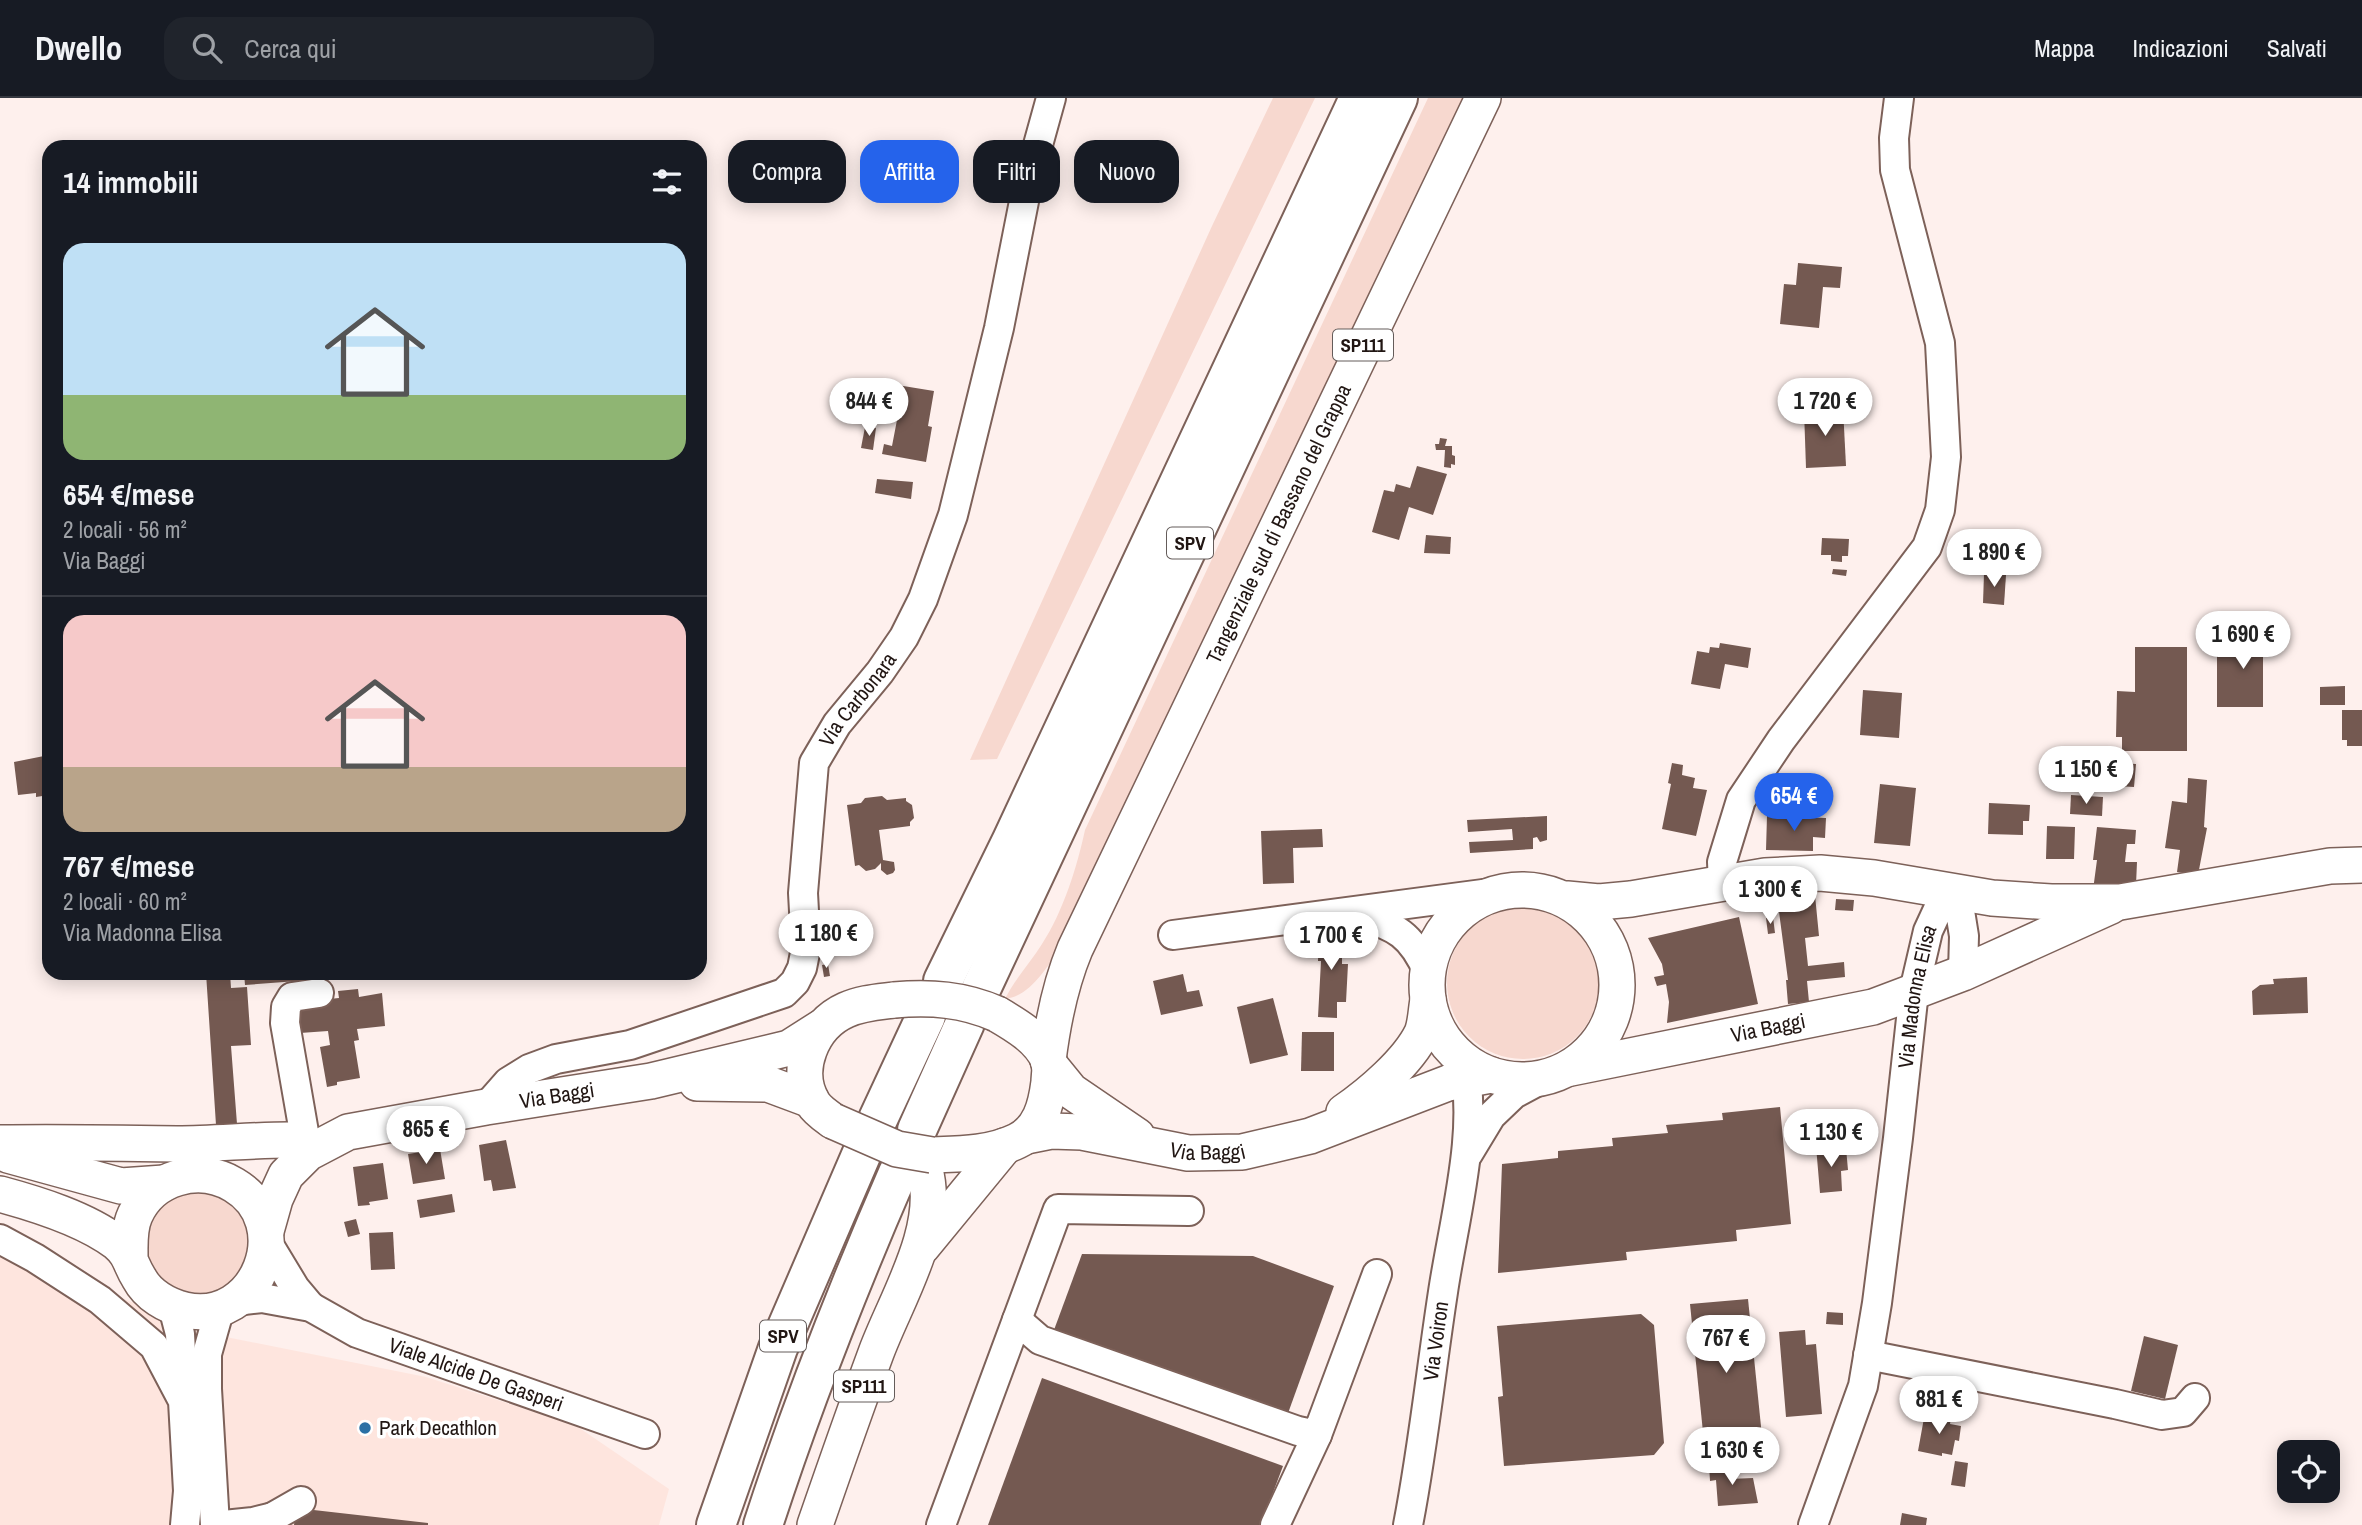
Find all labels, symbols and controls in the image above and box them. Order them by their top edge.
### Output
search box [164,17,654,80]
text: Dwello [35,26,122,70]
icon: search [188,29,226,67]
text: Cerca qui [244,31,337,66]
text: Mappa [2034,32,2095,64]
text: Indicazioni [2133,32,2229,64]
text: Salvati [2267,32,2327,64]
chip: Compra [728,140,846,203]
chip: Affitta [860,140,959,203]
chip: Filtri [973,140,1060,203]
chip: Nuovo [1074,140,1179,203]
text: 14 immobili [63,162,198,202]
icon: filters [648,163,686,201]
icon: home [312,289,438,415]
road number: SP111 [1333,330,1393,360]
pin: 844 € [820,378,918,438]
pin: 1 720 € [1760,378,1890,438]
street label: Tangenziale sud di Bassano del Grappa [1199,379,1358,668]
text: 844 € [845,385,893,416]
text: 1 720 € [1794,385,1856,416]
text: 654 €/mese [63,474,194,514]
text: 2 locali · 56 m² [63,514,187,545]
road number: SPV [1167,528,1213,558]
pin: 1 890 € [1929,530,2059,589]
text: 1 890 € [1963,536,2025,567]
text: Via Baggi [63,545,146,576]
pin: 1 690 € [2178,612,2308,671]
text: 1 690 € [2212,618,2274,649]
street label: Via Carbonara [812,646,903,752]
icon: home [312,661,438,787]
pin: 1 150 € [2021,746,2151,806]
text: 1 150 € [2055,753,2117,784]
pin: 654 € [1745,774,1843,833]
text: 654 € [1770,780,1818,811]
text: 767 €/mese [63,846,194,886]
pin: 1 300 € [1705,866,1835,926]
text: 1 300 € [1739,873,1801,904]
text: 2 locali · 60 m² [63,886,187,917]
pin: 1 180 € [761,910,891,970]
pin: 1 700 € [1266,912,1396,972]
text: Via Madonna Elisa [63,917,222,948]
text: 1 180 € [795,917,857,948]
text: 1 700 € [1300,919,1362,950]
street label: Via Madonna Elisa [1891,919,1943,1070]
street label: Via Baggi [1728,1006,1808,1049]
street label: Via Baggi [517,1075,596,1116]
pin: 865 € [377,1107,475,1166]
pin: 1 130 € [1766,1110,1896,1169]
text: 865 € [402,1113,450,1144]
text: 1 130 € [1800,1116,1862,1147]
street label: Via Baggi [1167,1135,1248,1167]
street label: Via Voiron [1416,1299,1455,1383]
pin: 767 € [1677,1316,1775,1375]
road number: SPV [760,1320,806,1352]
text: 767 € [1702,1322,1750,1353]
street label: Viale Alcide De Gasperi [385,1330,568,1418]
road number: SP111 [834,1370,894,1402]
pin: 881 € [1890,1376,1988,1436]
text: 881 € [1915,1383,1963,1414]
place label: Park Decathlon [379,1413,497,1442]
marker: Park Decathlon [357,1420,373,1436]
pin: 1 630 € [1667,1428,1797,1487]
text: 1 630 € [1701,1434,1763,1465]
map controls [2277,1440,2340,1503]
button: locate [2277,1440,2340,1503]

